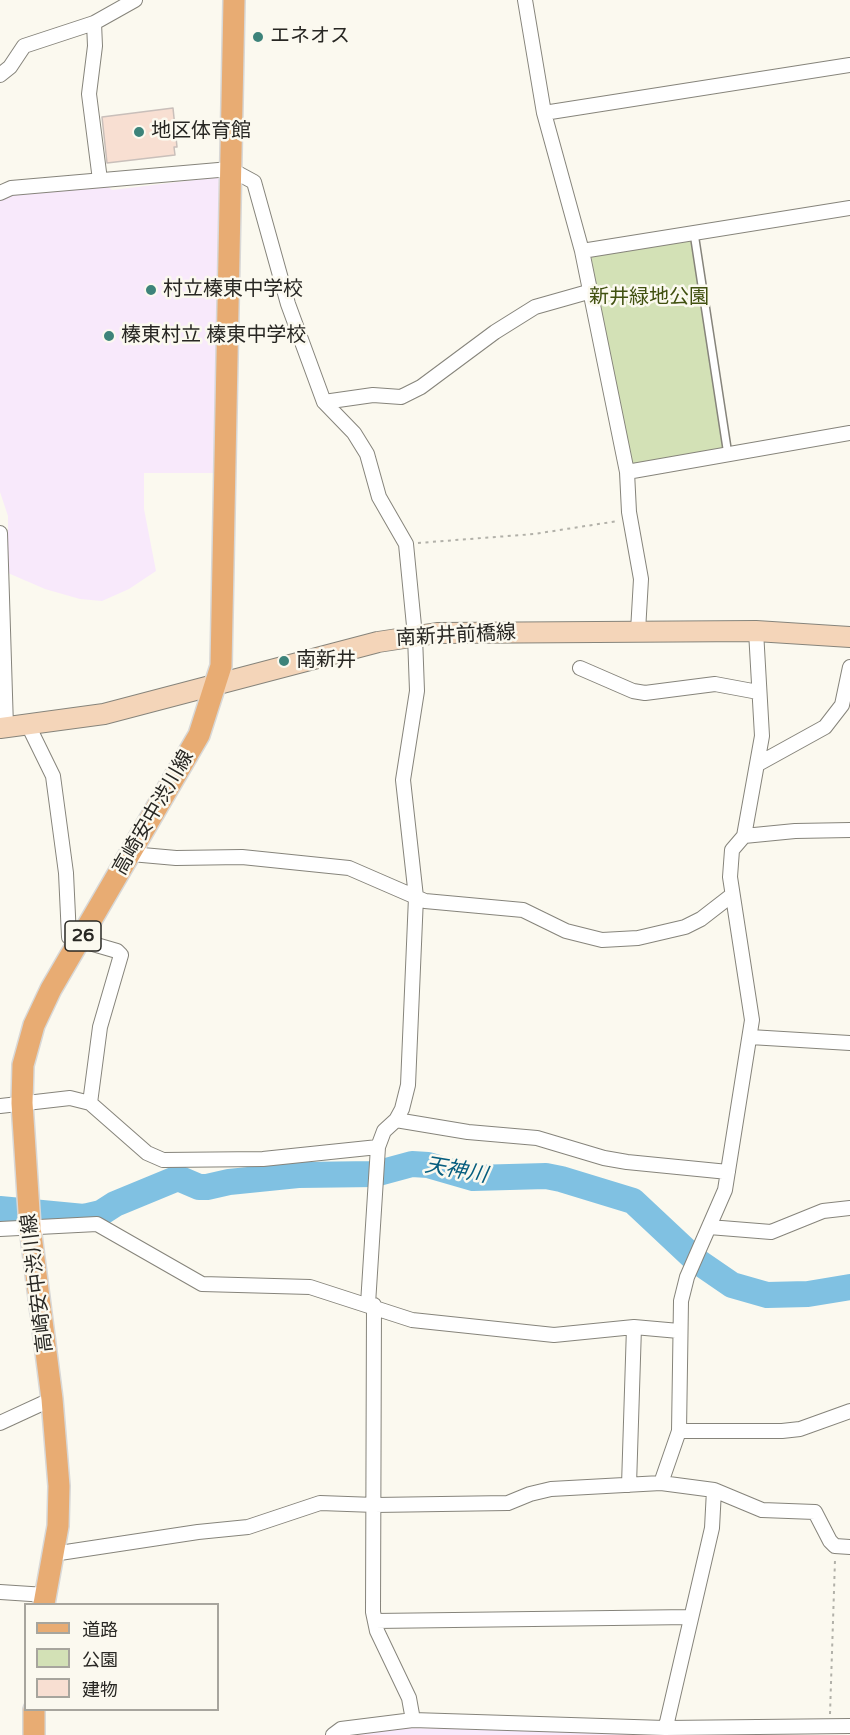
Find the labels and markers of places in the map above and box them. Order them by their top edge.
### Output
place label: エネオス [270,25,350,49]
marker: エネオス [251,30,265,44]
place label: 地区体育館 [151,120,251,144]
marker: 地区体育館 [132,125,146,139]
place label: 村立榛東中学校 [163,278,303,302]
marker: 村立榛東中学校 [144,283,158,297]
place label: 榛東村立 榛東中学校 [121,324,306,348]
marker: 榛東村立 榛東中学校 [102,329,116,343]
place label: 南新井 [296,649,356,673]
marker: 南新井 [277,654,291,668]

